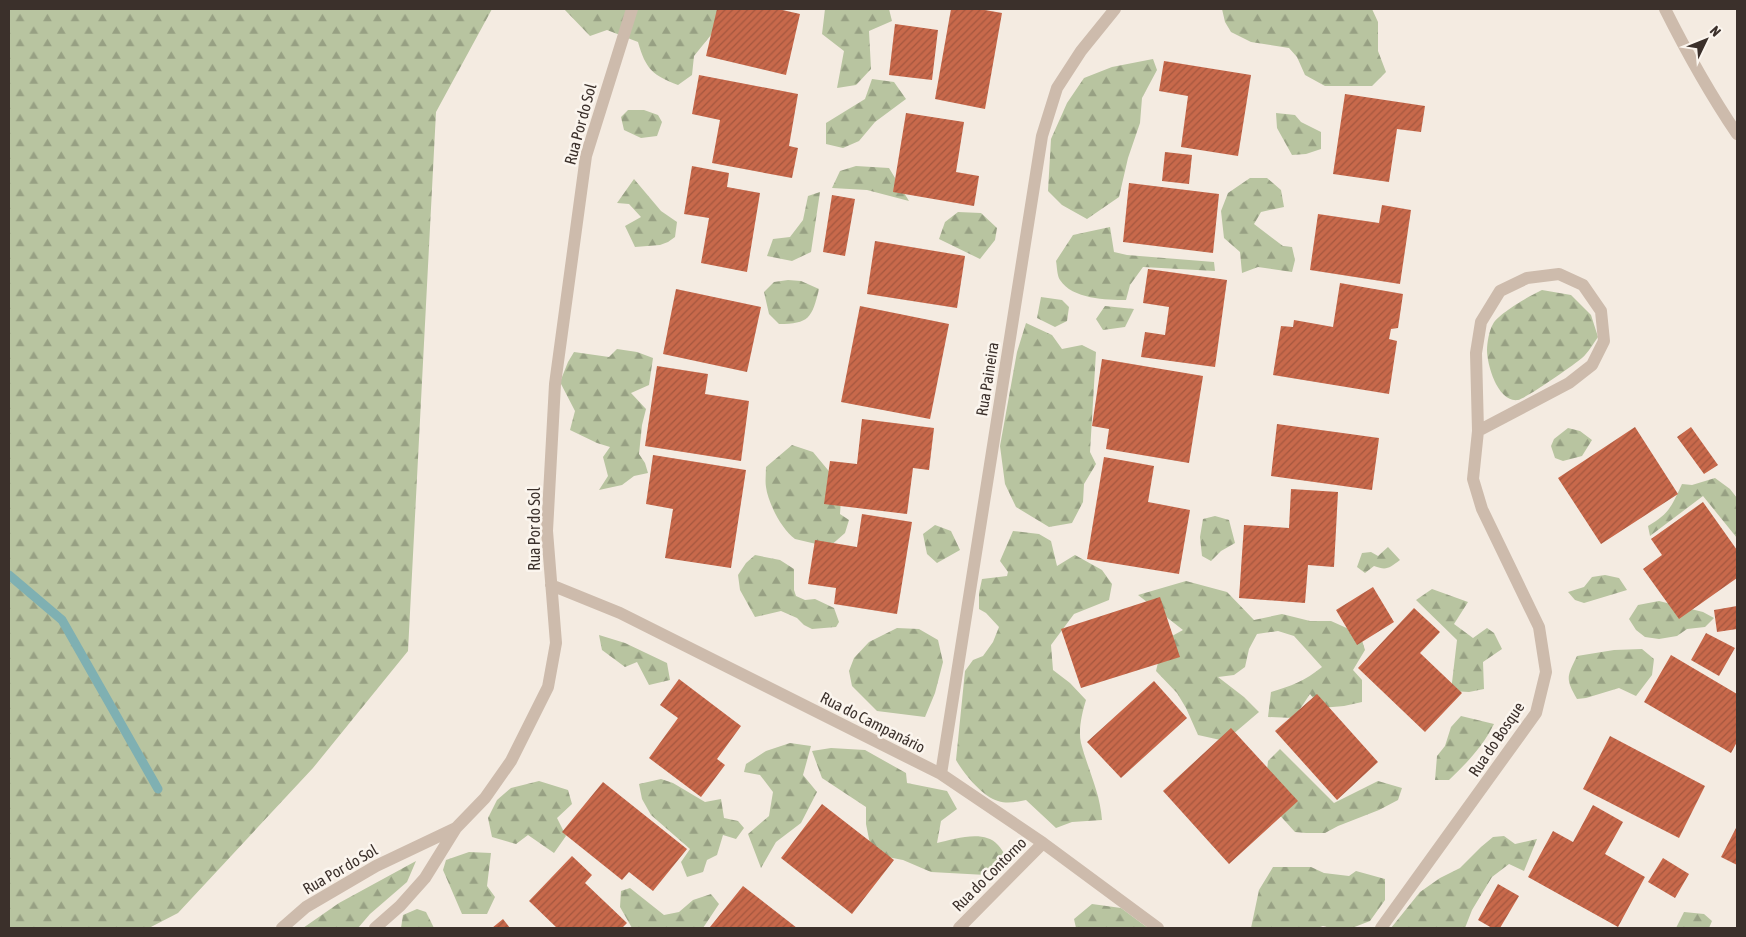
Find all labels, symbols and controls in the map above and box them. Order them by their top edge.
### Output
north arrow [1681,15,1731,65]
text: N [1707,23,1724,40]
street label: Rua Por do Sol [561,81,600,167]
street label: Rua Paineira [972,341,1002,417]
street label: Rua Por do Sol [525,487,543,571]
street label: Rua do Campanário [817,688,928,757]
street label: Rua do Bosque [1464,698,1528,780]
street label: Rua do Contorno [948,833,1030,915]
street label: Rua Por do Sol [299,840,381,898]

